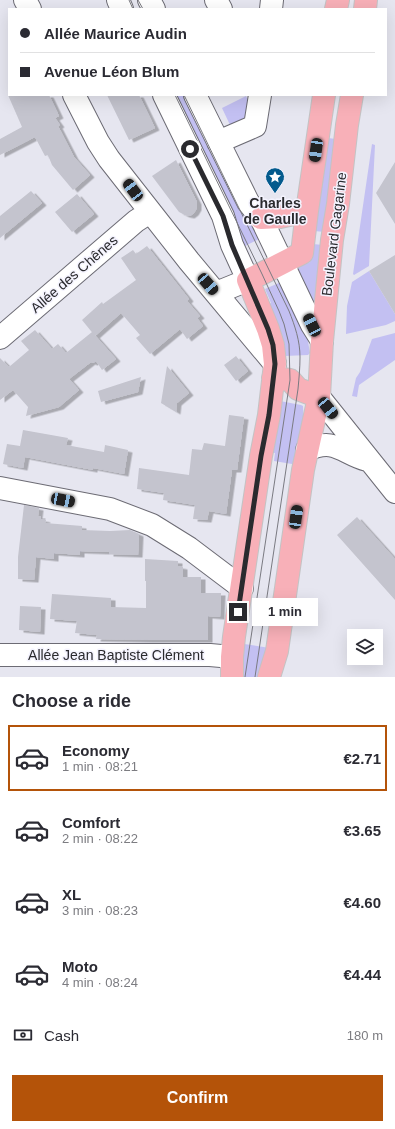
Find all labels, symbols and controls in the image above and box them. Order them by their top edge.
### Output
text: Allée Maurice Audin [44,25,187,42]
text: Avenue Léon Blum [44,63,179,80]
car [308,137,324,163]
route start [181,140,199,158]
place icon: Charles de Gaulle [264,166,286,194]
street label: Boulevard Gagarine [318,171,350,297]
car [121,177,145,203]
place label: Charles de Gaulle [243,195,307,227]
street label: Allée des Chênes [27,232,121,316]
car [196,271,220,297]
car [301,312,323,338]
car [316,395,340,421]
car [50,492,76,508]
car [288,504,304,530]
callout: 1 min [252,598,318,626]
route end [229,603,247,621]
text: 1 min [268,604,302,619]
map controls [347,629,383,665]
button: layers [347,629,383,665]
street label: Allée Jean Baptiste Clément [28,647,204,663]
text: Choose a ride [12,691,131,711]
icon: car [14,740,50,776]
text: Economy [62,742,130,759]
text: €2.71 [343,750,381,767]
text: 1 min · 08:21 [62,759,138,774]
icon: car [14,812,50,848]
text: Comfort [62,814,120,831]
text: €3.65 [343,822,381,839]
text: 2 min · 08:22 [62,831,138,846]
icon: car [14,884,50,920]
text: XL [62,886,81,903]
text: €4.60 [343,894,381,911]
text: 3 min · 08:23 [62,903,138,918]
icon: car [14,956,50,992]
text: Moto [62,958,98,975]
text: €4.44 [343,966,381,983]
text: 4 min · 08:24 [62,975,138,990]
icon: cash [12,1024,34,1046]
text: Cash [44,1027,79,1044]
text: 180 m [347,1028,383,1043]
button: Confirm [12,1075,383,1121]

